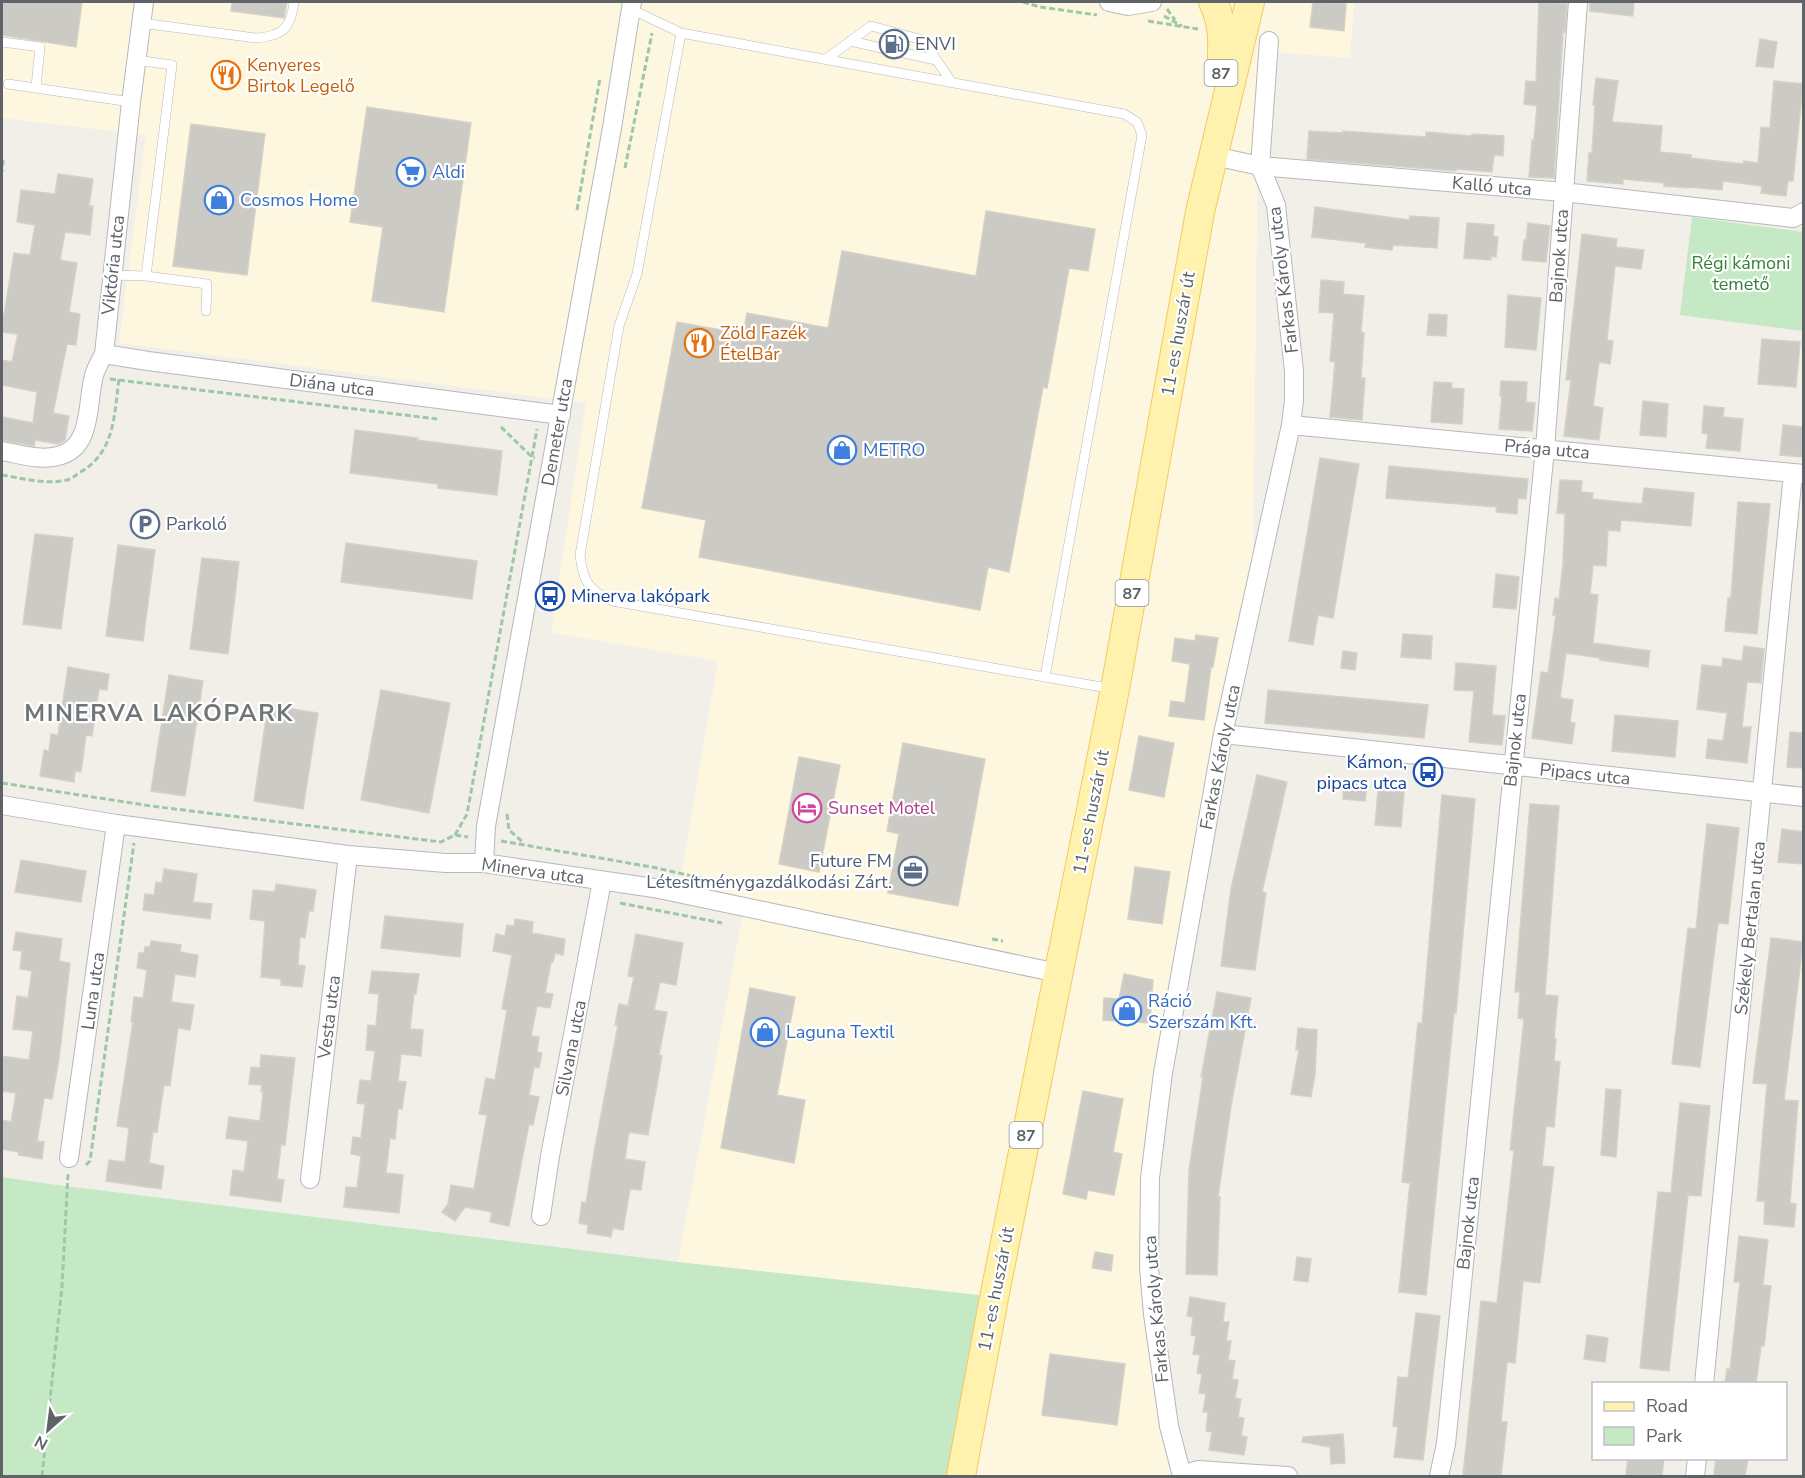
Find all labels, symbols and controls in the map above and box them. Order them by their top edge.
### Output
fuel station icon: ENVI [878,28,910,60]
place label: ENVI [915,32,956,56]
place label: Kenyeres Birtok Legelő [247,53,355,98]
restaurant icon: Kenyeres Birtok Legelő [210,59,242,91]
road number: 87 [1204,60,1238,86]
supermarket icon: Aldi [395,156,427,188]
place label: Aldi [432,160,465,184]
street label: Kalló utca [1451,171,1533,201]
shop icon: Cosmos Home [203,184,235,216]
place label: Cosmos Home [240,188,358,212]
street label: Farkas Károly utca [1262,205,1304,355]
street label: Bajnok utca [1544,208,1574,304]
street label: Viktória utca [96,214,130,317]
park label: Régi kámoni temető [1691,251,1791,296]
street label: 11-es huszár út [1155,269,1201,398]
place label: Zöld Fazék ÉtelBár [720,321,807,366]
restaurant icon: Zöld Fazék ÉtelBár [683,327,715,359]
street label: Diána utca [288,368,376,402]
street label: Demeter utca [536,376,578,488]
street label: Prága utca [1503,433,1591,465]
shop icon: METRO [826,434,858,466]
place label: METRO [863,438,925,462]
parking icon: Parkoló [129,508,161,540]
place label: Parkoló [166,512,227,536]
bus stop icon: Minerva lakópark [534,580,566,612]
road number: 87 [1116,580,1148,606]
place label: Minerva lakópark [571,584,711,608]
street label: Farkas Károly utca [1194,682,1246,832]
street label: Bajnok utca [1498,692,1532,788]
district label: MINERVA LAKÓPARK [24,697,294,729]
street label: 11-es huszár út [1067,747,1115,876]
place label: Kámon, pipacs utca [1317,750,1407,795]
bus stop icon: Kámon, pipacs utca [1412,756,1444,788]
street label: Pipacs utca [1538,757,1632,791]
hotel icon: Sunset Motel [791,792,823,824]
place label: Sunset Motel [828,796,936,820]
street label: Székely Bertalan utca [1729,840,1771,1016]
place label: Future FM Létesítménygazdálkodási Zárt. [646,849,892,894]
street label: Minerva utca [480,852,586,890]
office icon: Future FM Létesítménygazdálkodási Zárt. [897,855,929,887]
street label: Luna utca [76,951,110,1031]
street label: Vesta utca [312,974,346,1061]
place label: Ráció Szerszám Kft. [1148,989,1257,1034]
shop icon: Ráció Szerszám Kft. [1111,995,1143,1027]
street label: Silvana utca [550,998,592,1098]
shop icon: Laguna Textil [749,1016,781,1048]
place label: Laguna Textil [786,1020,895,1044]
road number: 87 [1010,1122,1042,1148]
street label: Bajnok utca [1451,1175,1485,1271]
street label: 11-es huszár út [972,1224,1020,1353]
street label: Farkas Károly utca [1138,1235,1174,1383]
legend [1592,1382,1787,1460]
text: Road [1646,1394,1688,1418]
north arrow [18,1400,78,1460]
text: Park [1646,1424,1683,1448]
text: N [31,1430,52,1455]

